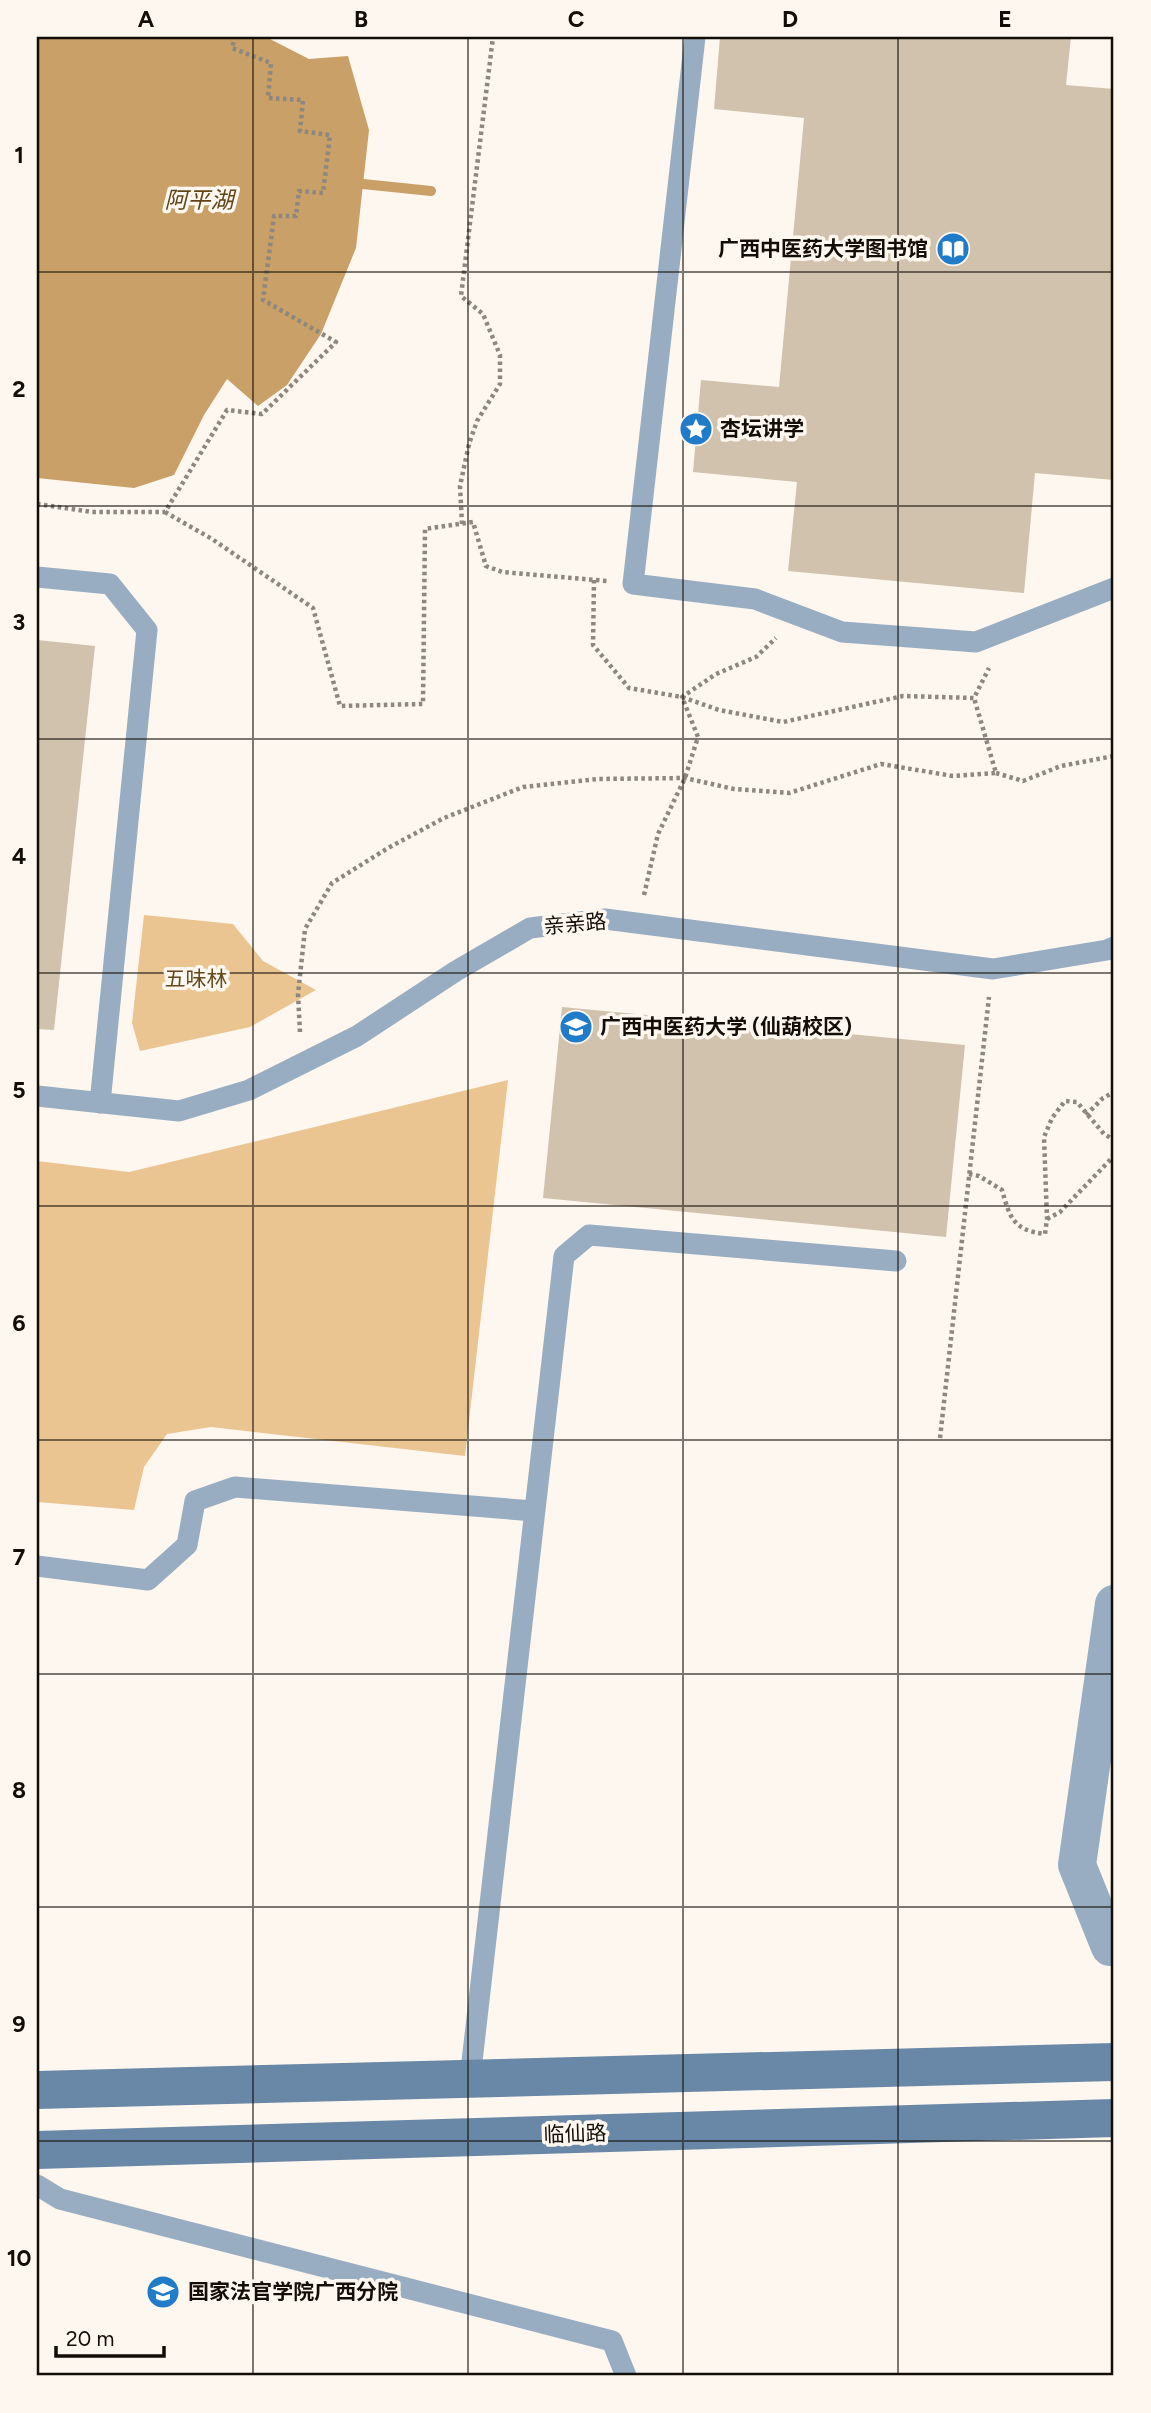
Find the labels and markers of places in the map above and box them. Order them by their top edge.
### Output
library icon: 广西中医药大学图书馆 [934,230,972,268]
place label: 广西中医药大学图书馆 [718,236,928,261]
place icon: 杏坛讲学 [677,410,715,448]
place label: 杏坛讲学 [720,416,804,441]
school or university icon: 广西中医药大学 (仙葫校区) [557,1008,595,1046]
place label: 广西中医药大学 (仙葫校区) [600,1014,852,1039]
school or university icon: 国家法官学院广西分院 [144,2273,182,2311]
place label: 国家法官学院广西分院 [188,2279,398,2304]

